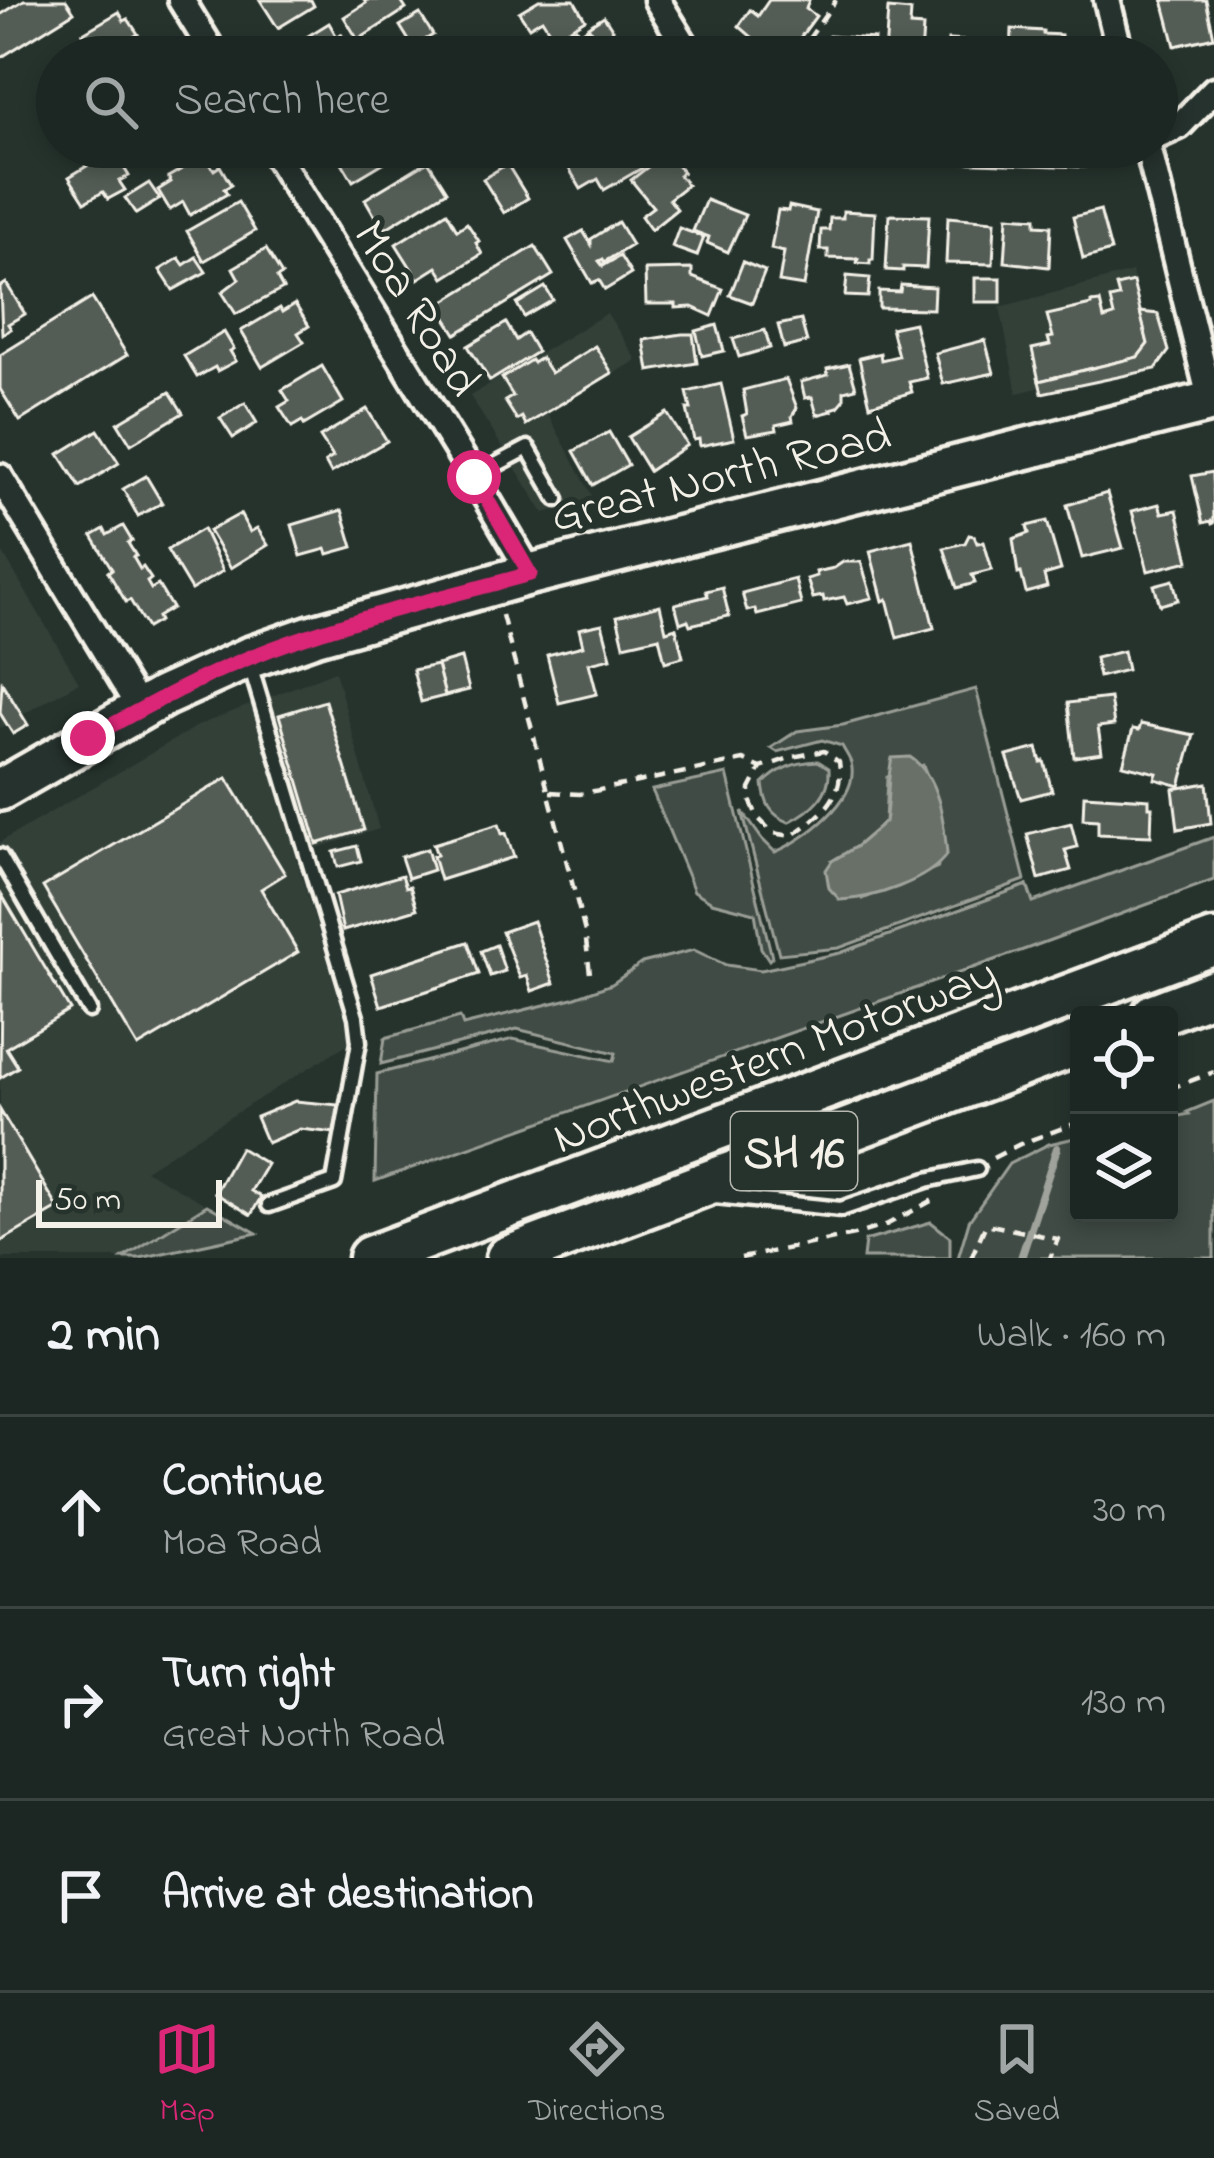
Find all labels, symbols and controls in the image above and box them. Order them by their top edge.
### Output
search box [36,36,1178,168]
icon: search [78,69,144,135]
text: Search here [174,69,390,135]
street label: Moa Road [333,208,496,412]
street label: Great North Road [544,402,899,554]
route start [447,450,501,504]
route end [61,711,115,765]
street label: Northwestern Motorway [543,941,1008,1175]
map controls [1070,1006,1178,1222]
button: locate [1070,1006,1178,1114]
road number: SH 16 [731,1112,857,1190]
button: layers [1070,1114,1178,1222]
scale bar [36,1174,222,1227]
text: 50 m [54,1177,121,1225]
text: 2 min [48,1299,160,1374]
text: Walk · 160 m [977,1308,1166,1365]
text: Continue [162,1450,323,1516]
icon: ahead [48,1479,114,1545]
text: 30 m [1093,1483,1166,1540]
text: Moa Road [162,1516,322,1573]
text: Turn right [162,1642,335,1708]
icon: right [48,1671,114,1737]
text: 130 m [1081,1675,1166,1732]
text: Great North Road [162,1708,445,1765]
icon: arrive [48,1863,114,1929]
text: Arrive at destination [162,1863,533,1929]
tab: Map [154,2016,220,2136]
tab: Directions [528,2016,665,2136]
tab: Saved [974,2016,1060,2136]

